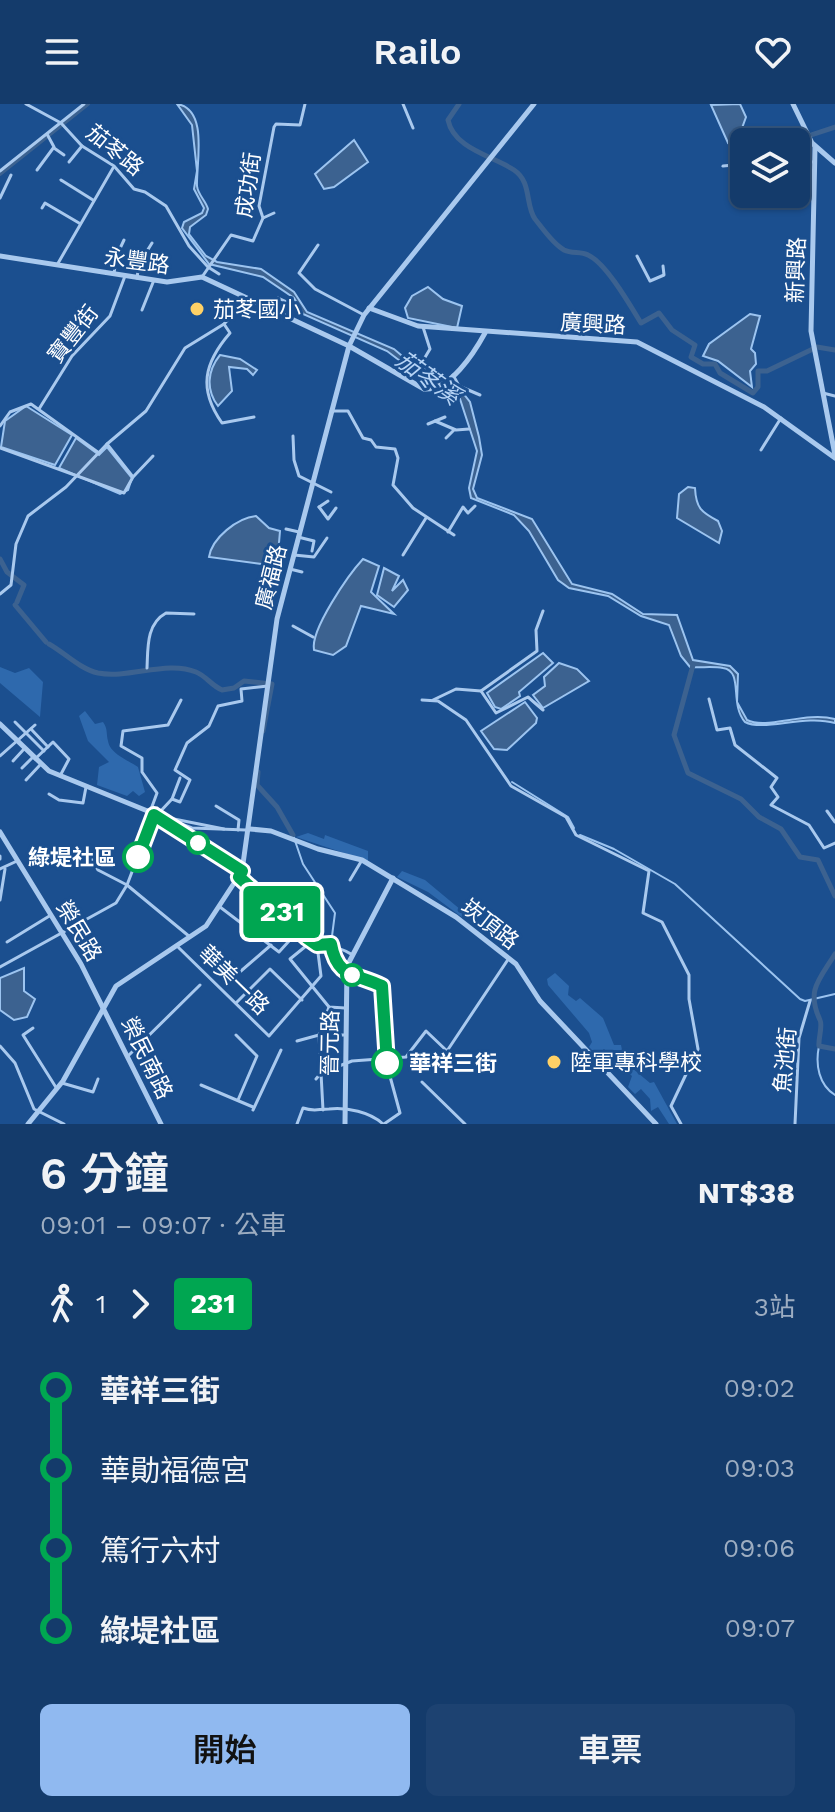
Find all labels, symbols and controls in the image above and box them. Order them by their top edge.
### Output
icon: menu [40,30,84,74]
icon: heart [751,30,795,74]
text: Railo [373,31,462,73]
street label: 茄苳路 [81,120,149,180]
map controls [730,128,810,208]
button: layers [730,128,810,208]
street label: 成功街 [231,151,265,219]
street label: 新興路 [782,237,810,303]
street label: 永豐路 [103,244,171,278]
place label: 茄苳國小 [213,297,301,322]
street label: 寶豐街 [43,300,103,368]
marker: 茄苳國小 [188,300,206,318]
street label: 廣興路 [559,310,627,338]
water label: 茄苳溪 [391,346,468,412]
street label: 廣福路 [251,542,291,612]
unlabelled marker [187,832,209,854]
marker: 綠堤社區 [123,842,153,872]
place label: 綠堤社區 [28,845,116,870]
line badge: 231 [236,886,328,938]
street label: 崁頂路 [456,894,524,954]
text: 231 [259,895,305,928]
street label: 榮民路 [51,896,107,966]
street label: 華美一路 [194,940,274,1020]
unlabelled marker [341,964,363,986]
street label: 晉元路 [317,1010,343,1076]
street label: 榮民南路 [116,1013,178,1103]
street label: 魚池街 [770,1026,800,1094]
marker: 華祥三街 [372,1048,402,1078]
place label: 陸軍專科學校 [570,1050,702,1075]
place label: 華祥三街 [409,1051,497,1076]
marker: 陸軍專科學校 [545,1053,563,1071]
text: 6 分鐘 [40,1148,168,1200]
text: NT$38 [698,1175,795,1210]
text: 09:01 – 09:07 · 公車 [40,1210,286,1240]
icon: walk [40,1282,84,1326]
icon: forward [118,1282,162,1326]
text: 231 [190,1287,236,1320]
text: 1 [96,1289,106,1319]
text: 3站 [754,1292,795,1322]
text: 華祥三街 [100,1373,220,1408]
text: 09:02 [724,1373,795,1403]
text: 華勛福德宮 [100,1453,250,1488]
text: 09:03 [724,1453,795,1483]
text: 篤行六村 [100,1533,220,1568]
text: 09:06 [723,1533,795,1563]
text: 綠堤社區 [100,1613,220,1648]
text: 09:07 [725,1613,795,1643]
button: 開始 [40,1704,410,1796]
button: 車票 [426,1704,795,1796]

